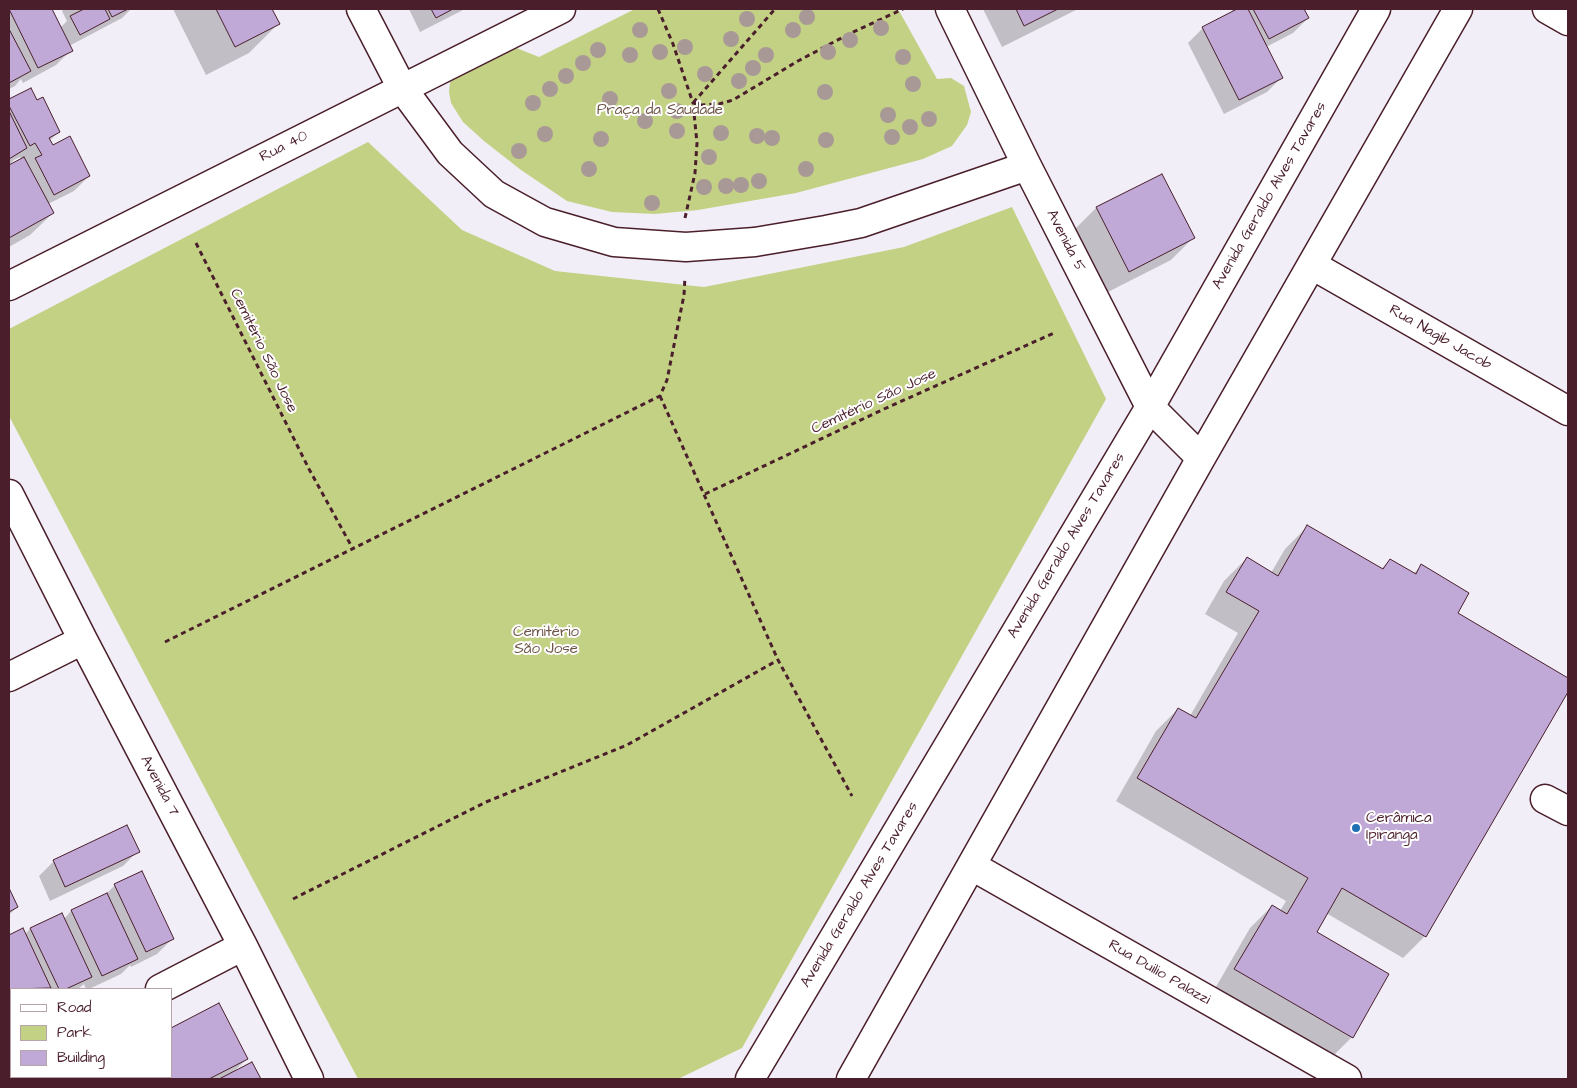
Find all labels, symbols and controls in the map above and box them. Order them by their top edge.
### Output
street label: Avenida Geraldo Alves Tavares [1209,99,1331,293]
park label: Praça da Saudade [597,102,723,120]
street label: Rua 40 [257,127,311,167]
street label: Avenida 5 [1042,207,1088,275]
street label: Cemitério São Jose [225,286,301,416]
street label: Rua Nagib Jacob [1386,301,1494,375]
street label: Cemitério São Jose [809,365,939,439]
street label: Avenida Geraldo Alves Tavares [1004,450,1130,642]
park label: Cemitério São Jose [513,624,579,659]
street label: Avenida 7 [136,753,182,819]
street label: Avenida Geraldo Alves Tavares [797,799,923,991]
place label: Cerâmica Ipiranga [1366,810,1432,845]
marker: Cerâmica Ipiranga [1350,822,1362,834]
street label: Rua Duilio Palazzi [1105,936,1213,1010]
legend [10,988,172,1078]
text: Road [57,997,91,1018]
text: Park [57,1022,92,1043]
text: Building [57,1047,105,1068]

